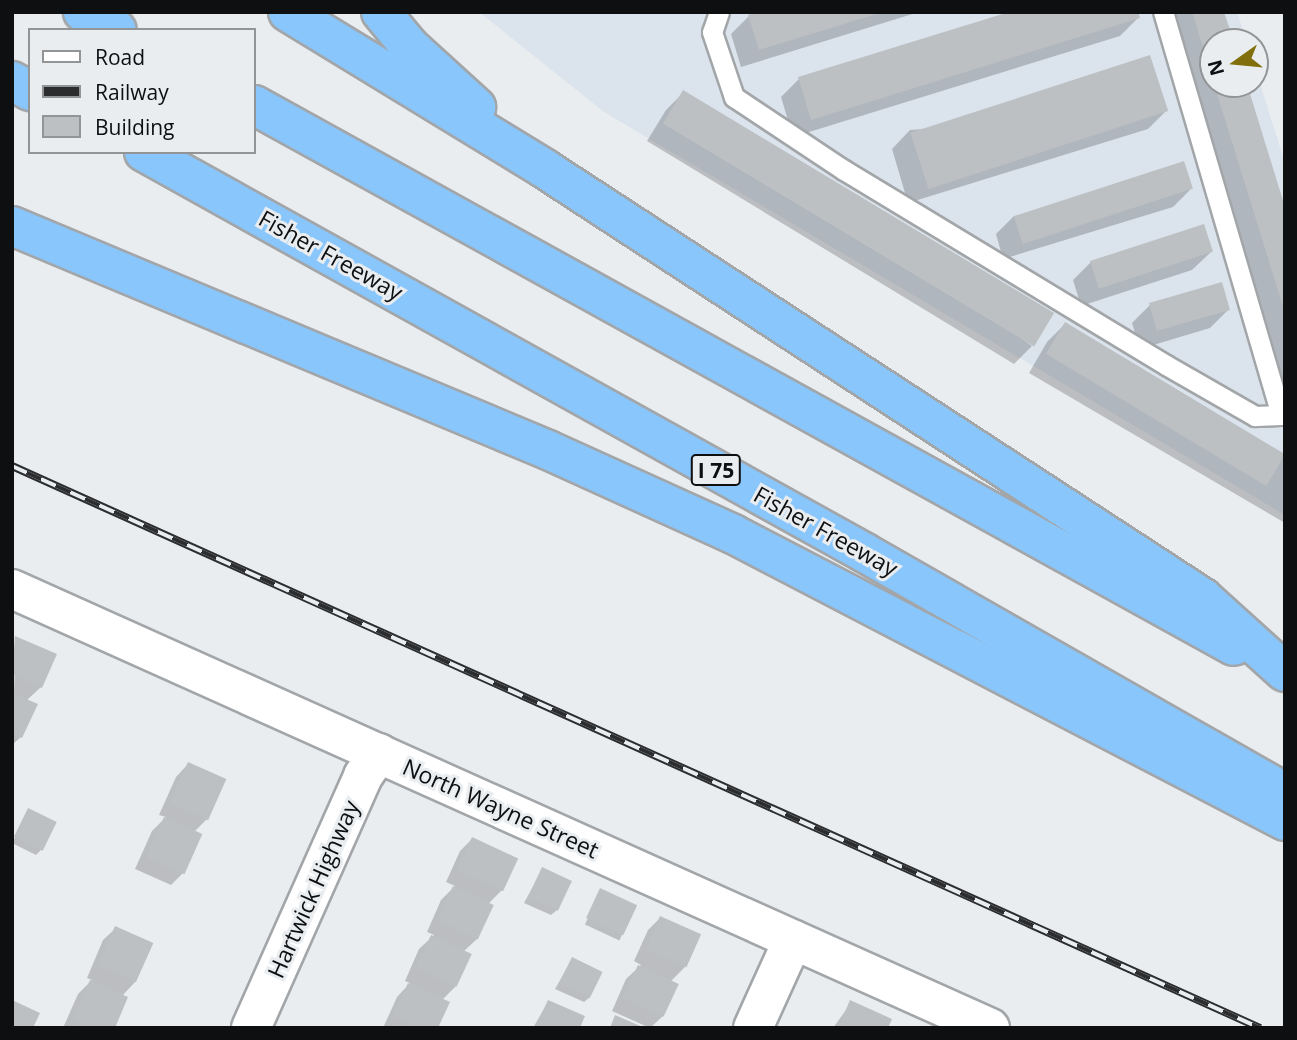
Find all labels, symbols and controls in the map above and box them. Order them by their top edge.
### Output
legend [28,28,256,154]
north arrow [1199,28,1269,98]
text: Road [95,43,145,71]
text: N [1201,57,1230,79]
text: Railway [95,78,169,106]
text: Building [95,113,174,141]
street label: Fisher Freeway [254,204,408,306]
road number: I 75 [690,452,742,488]
street label: Fisher Freeway [749,480,903,582]
street label: North Wayne Street [399,752,603,864]
street label: Hartwick Highway [261,796,365,982]

